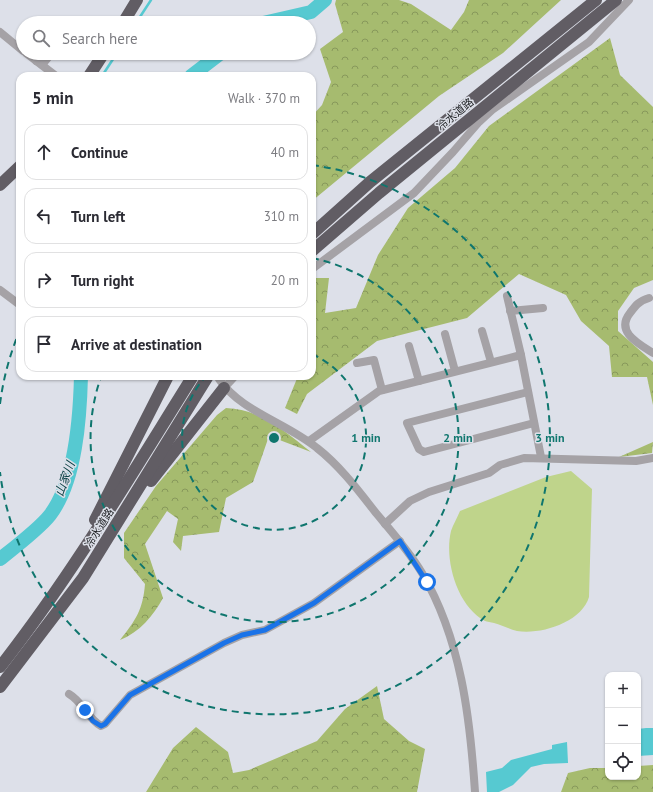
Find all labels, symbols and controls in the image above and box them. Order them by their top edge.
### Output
search box [16,16,316,60]
icon: search [30,27,52,49]
text: Search here [62,29,138,48]
text: 5 min [32,87,73,109]
text: Walk · 370 m [228,90,300,107]
street label: 冷水道路 [433,95,477,133]
icon: ahead [33,141,55,163]
text: Continue [71,143,128,162]
text: 40 m [271,144,299,161]
icon: left [33,205,55,227]
text: Turn left [71,207,125,226]
text: 310 m [264,208,299,225]
icon: right [33,269,55,291]
text: Turn right [71,271,134,290]
text: 20 m [271,272,299,289]
icon: arrive [33,333,55,355]
text: Arrive at destination [71,335,202,354]
text: 1 min [351,430,381,445]
text: 2 min [443,430,473,445]
text: 3 min [535,430,565,445]
centre of rings [267,431,281,445]
water label: 山家川 [51,457,78,498]
street label: 冷水道路 [81,506,117,550]
route start [418,573,436,591]
map controls [605,672,641,780]
button: + [605,672,641,708]
route end [76,701,94,719]
button: − [605,708,641,744]
button: locate [605,744,641,780]

